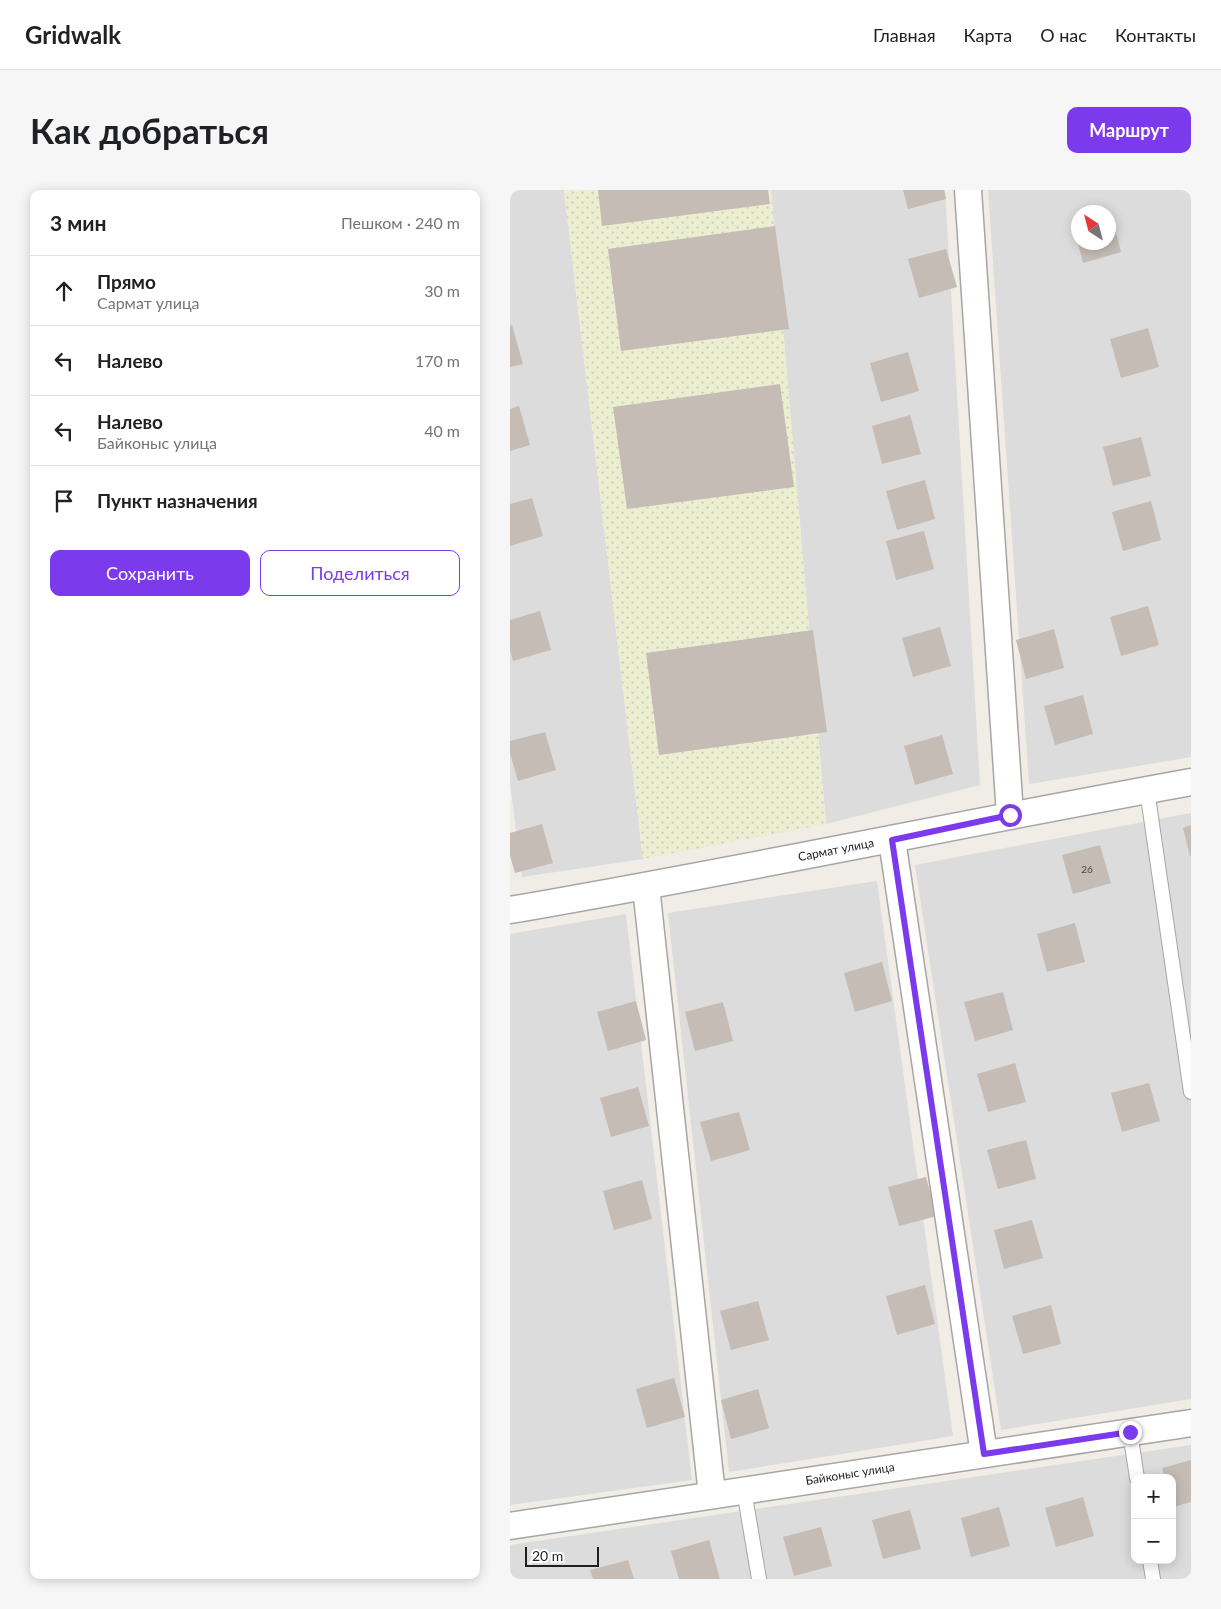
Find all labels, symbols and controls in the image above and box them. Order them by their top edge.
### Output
text: Gridwalk [25,20,121,49]
text: Главная [873,24,936,46]
text: Карта [964,24,1012,46]
text: О нас [1040,24,1087,46]
text: Контакты [1115,24,1196,46]
button: Маршрут [1067,107,1191,153]
text: Как добраться [30,109,269,151]
north arrow [1071,205,1116,250]
text: 3 мин [50,210,107,235]
text: Пешком · 240 m [341,213,460,232]
text: Прямо [97,270,156,293]
icon: ahead [50,277,78,305]
text: 30 m [424,281,460,300]
text: Сармат улица [97,293,200,312]
icon: left [50,347,78,375]
text: Налево [97,349,163,372]
text: 170 m [415,351,460,370]
text: Налево [97,410,163,433]
icon: left [50,417,78,445]
text: 40 m [424,421,460,440]
text: Байконыс улица [97,433,217,452]
icon: arrive [50,487,78,515]
text: Пункт назначения [97,489,258,512]
button: Сохранить [50,550,250,596]
button: Поделиться [260,550,460,596]
route start [999,804,1022,827]
street label: Сармат улица [797,835,875,864]
house number: 26 [1081,863,1093,875]
route end [1119,1421,1142,1444]
street label: Байконыс улица [804,1459,896,1488]
map controls [1131,1474,1176,1564]
button: + [1131,1474,1176,1519]
button: − [1131,1519,1176,1564]
scale bar [525,1544,599,1567]
text: 20 m [532,1547,563,1564]

